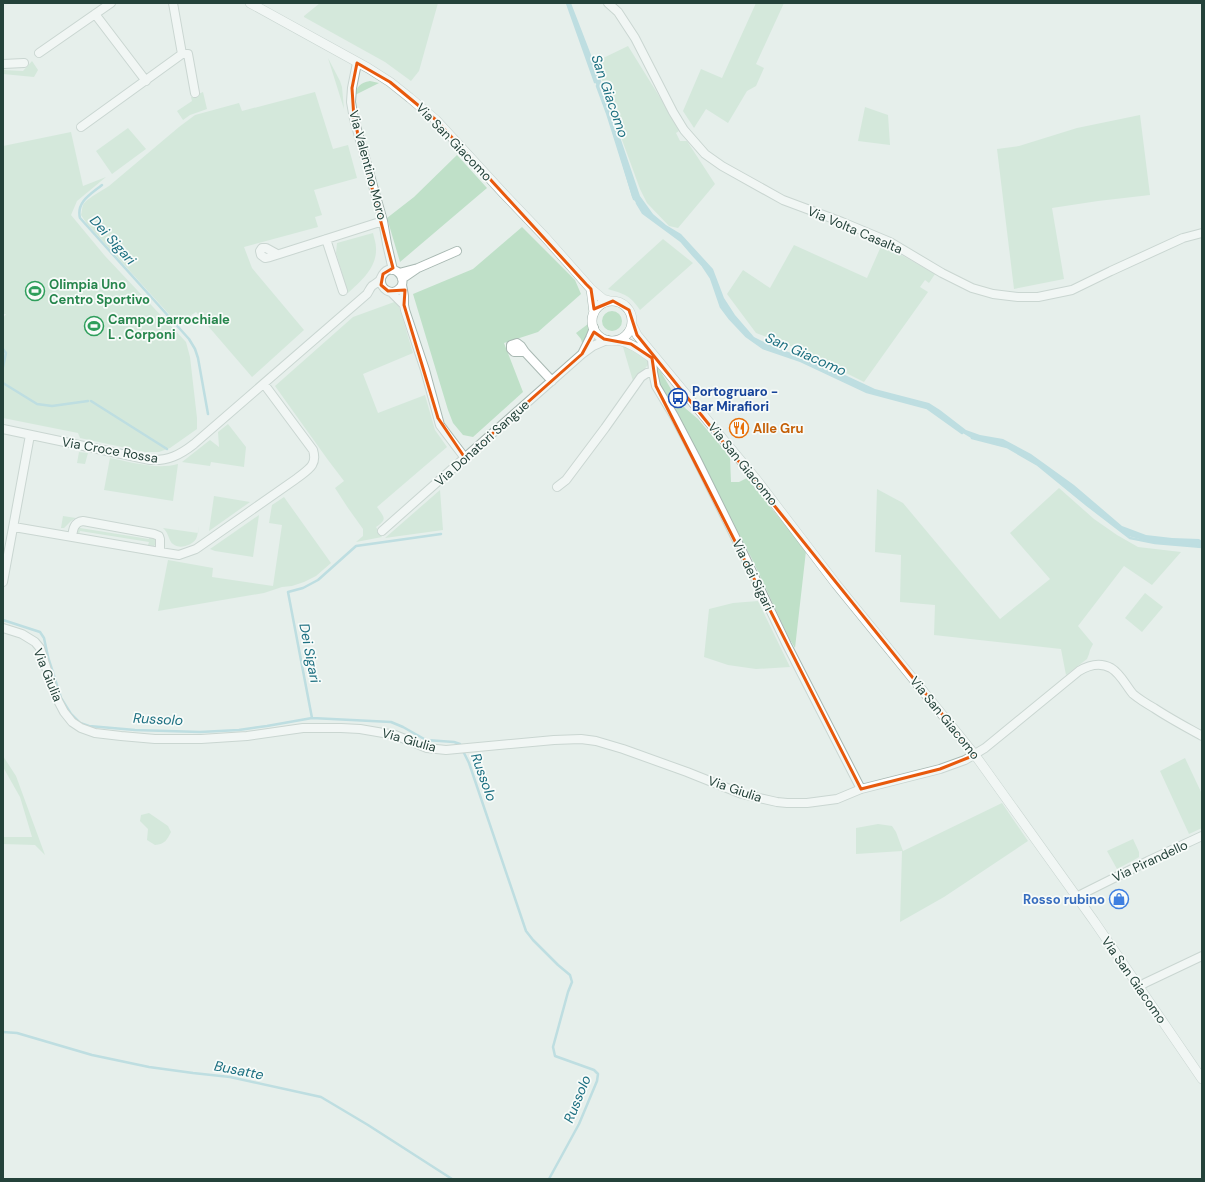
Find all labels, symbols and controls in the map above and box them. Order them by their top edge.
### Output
water label: San Giacomo [587,52,633,140]
street label: Via San Giacomo [412,99,496,185]
street label: Via Valentino Moro [345,108,391,222]
street label: Via Volta Casalta [805,202,905,258]
water label: Dei Sigari [86,211,140,269]
place label: Olimpia Uno Centro Sportivo [49,276,150,308]
sports icon: Olimpia Uno Centro Sportivo [24,280,46,302]
place label: Campo parrochiale L . Corponi [108,311,230,343]
sports icon: Campo parrochiale L . Corponi [83,315,105,337]
water label: San Giacomo [763,328,849,380]
place label: Portogruaro - Bar Mirafiori [692,383,778,415]
bus stop icon: Portogruaro - Bar Mirafiori [667,387,689,409]
street label: Via Donatori Sangue [431,396,533,490]
restaurant icon: Alle Gru [728,417,750,439]
street label: Via San Giacomo [704,419,782,509]
place label: Alle Gru [753,420,803,437]
street label: Via Croce Rossa [61,433,159,467]
street label: Via dei Sigari [728,536,778,614]
water label: Dei Sigari [295,622,325,685]
street label: Via Giulia [30,646,66,704]
street label: Via San Giacomo [906,673,984,763]
water label: Russolo [133,709,183,729]
street label: Via Giulia [380,724,438,756]
water label: Russolo [467,750,501,804]
street label: Via Giulia [706,772,764,806]
street label: Via Pirandello [1110,836,1191,886]
shop icon: Rosso rubino [1108,888,1130,910]
place label: Rosso rubino [1023,891,1105,908]
street label: Via San Giacomo [1098,933,1170,1027]
water label: Busatte [213,1056,265,1084]
water label: Russolo [559,1072,595,1126]

